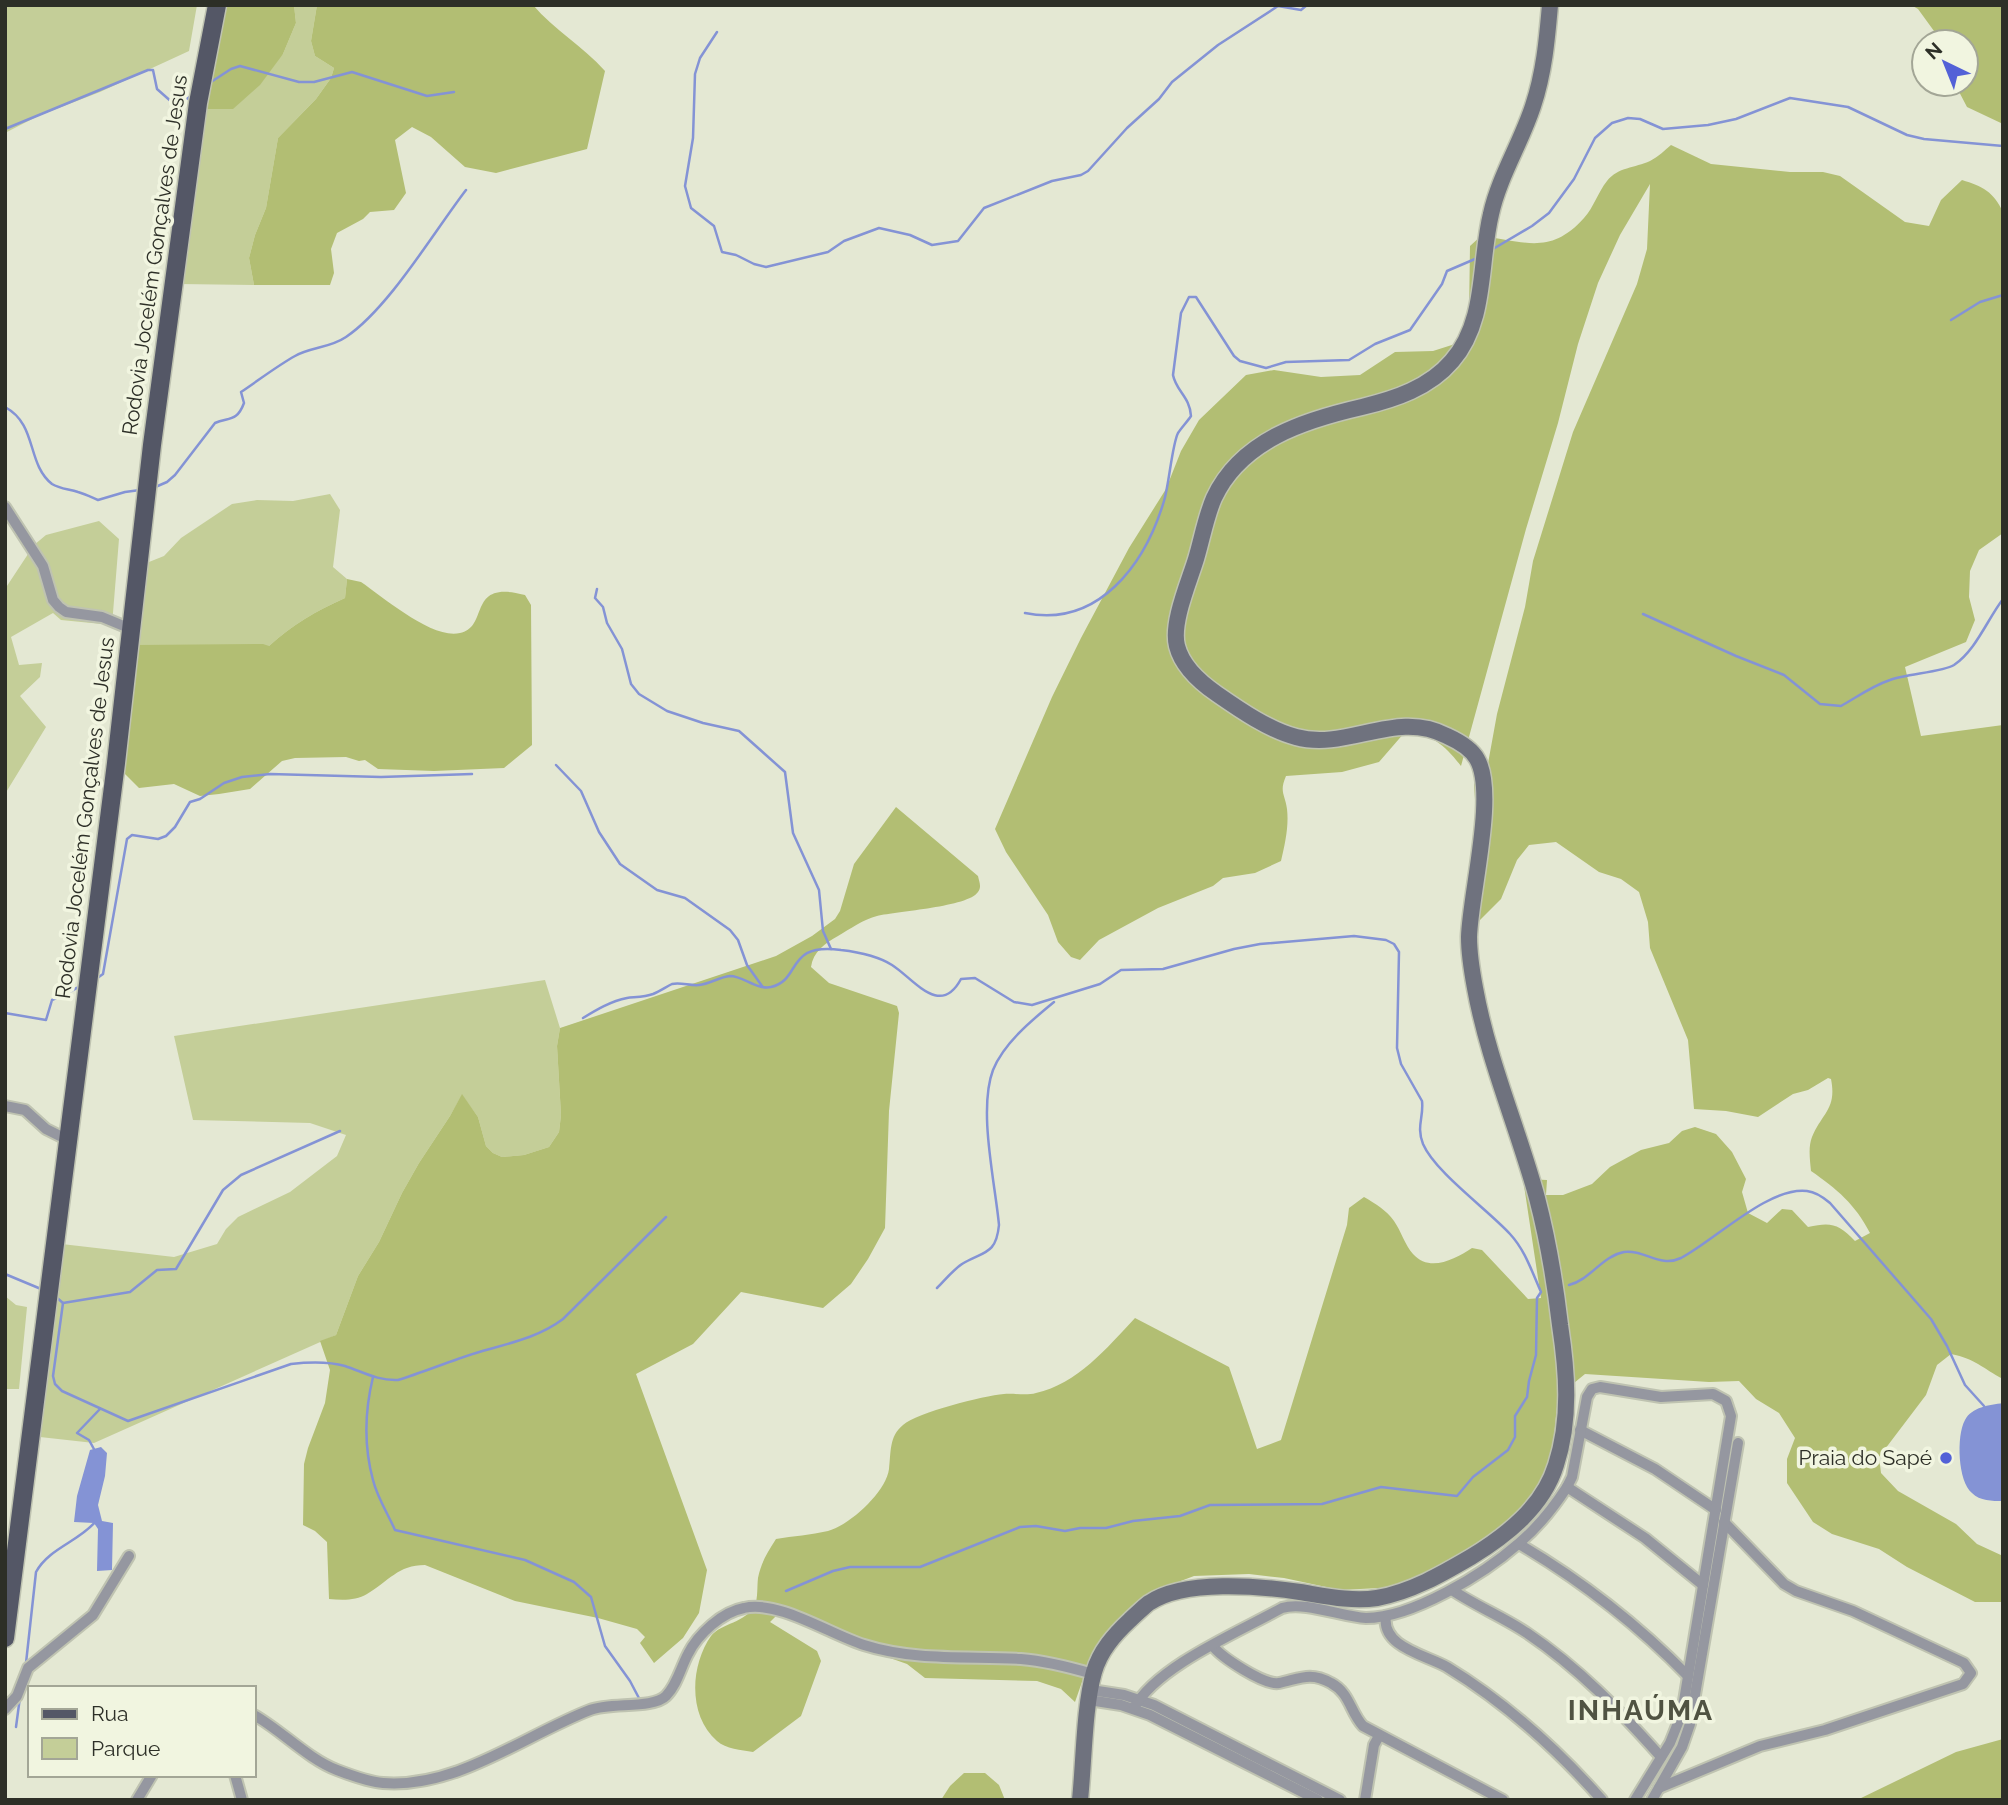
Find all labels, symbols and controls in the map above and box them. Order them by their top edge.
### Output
north arrow [1910,28,1980,98]
text: N [1921,38,1946,64]
street label: Rodovia Jocelém Gonçalves de Jesus [117,73,192,437]
street label: Rodovia Jocelém Gonçalves de Jesus [50,636,119,1000]
place label: Praia do Sapé [1798,1445,1932,1470]
marker: Praia do Sapé [1938,1450,1954,1466]
legend [28,1686,256,1777]
district label: INHAÚMA [1568,1694,1714,1727]
text: Rua [91,1701,128,1726]
text: Parque [91,1736,160,1761]

